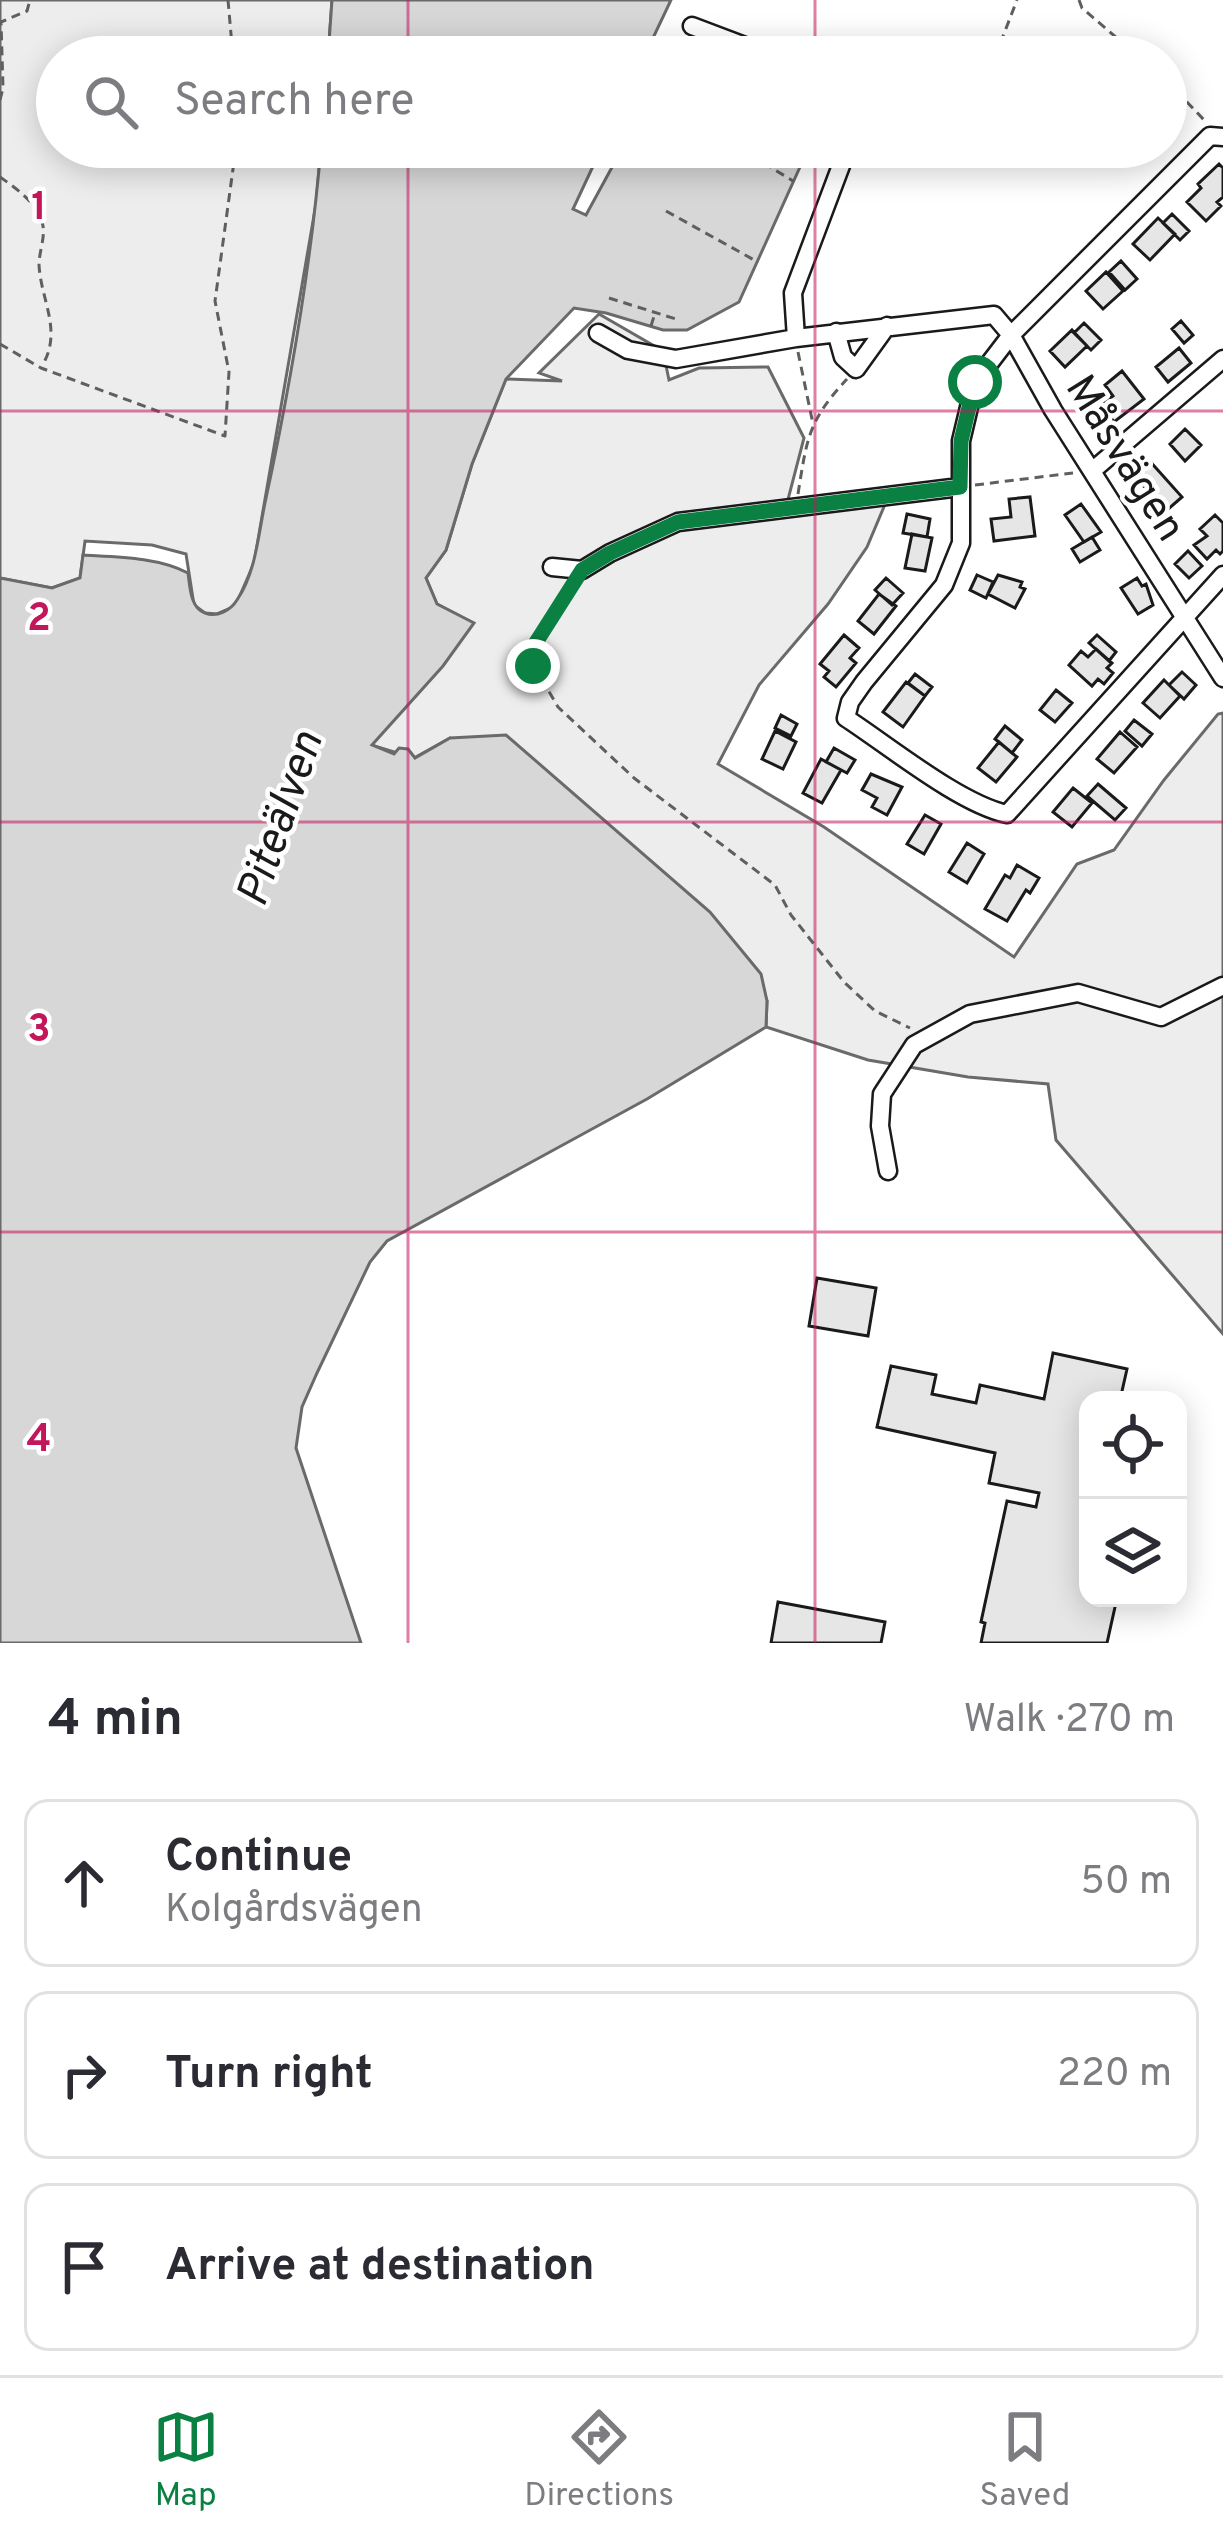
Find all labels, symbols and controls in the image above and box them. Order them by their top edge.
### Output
search box [36,36,1187,168]
icon: search [78,69,144,135]
text: Search here [174,74,414,131]
text: 1 [31,185,47,234]
route start [948,355,1002,409]
street label: Måsvägen [1051,366,1195,552]
text: 2 [27,596,51,645]
route end [506,639,560,693]
water label: Piteälven [226,725,339,914]
text: 3 [27,1007,51,1056]
map controls [1079,1391,1187,1607]
button: locate [1079,1391,1187,1499]
text: 4 [26,1417,52,1466]
button: layers [1079,1499,1187,1607]
text: 4 min [48,1689,183,1754]
text: Walk · 270 m [964,1697,1175,1746]
text: Continue [165,1830,352,1887]
icon: ahead [51,1850,117,1916]
text: 50 m [1081,1859,1172,1908]
text: Kolgårdsvägen [165,1887,423,1936]
icon: right [51,2042,117,2108]
text: Turn right [165,2047,373,2104]
text: 220 m [1057,2051,1172,2100]
icon: arrive [51,2234,117,2300]
text: Arrive at destination [165,2239,595,2296]
tab: Map [153,2404,219,2518]
tab: Directions [524,2404,674,2518]
tab: Saved [980,2404,1070,2518]

